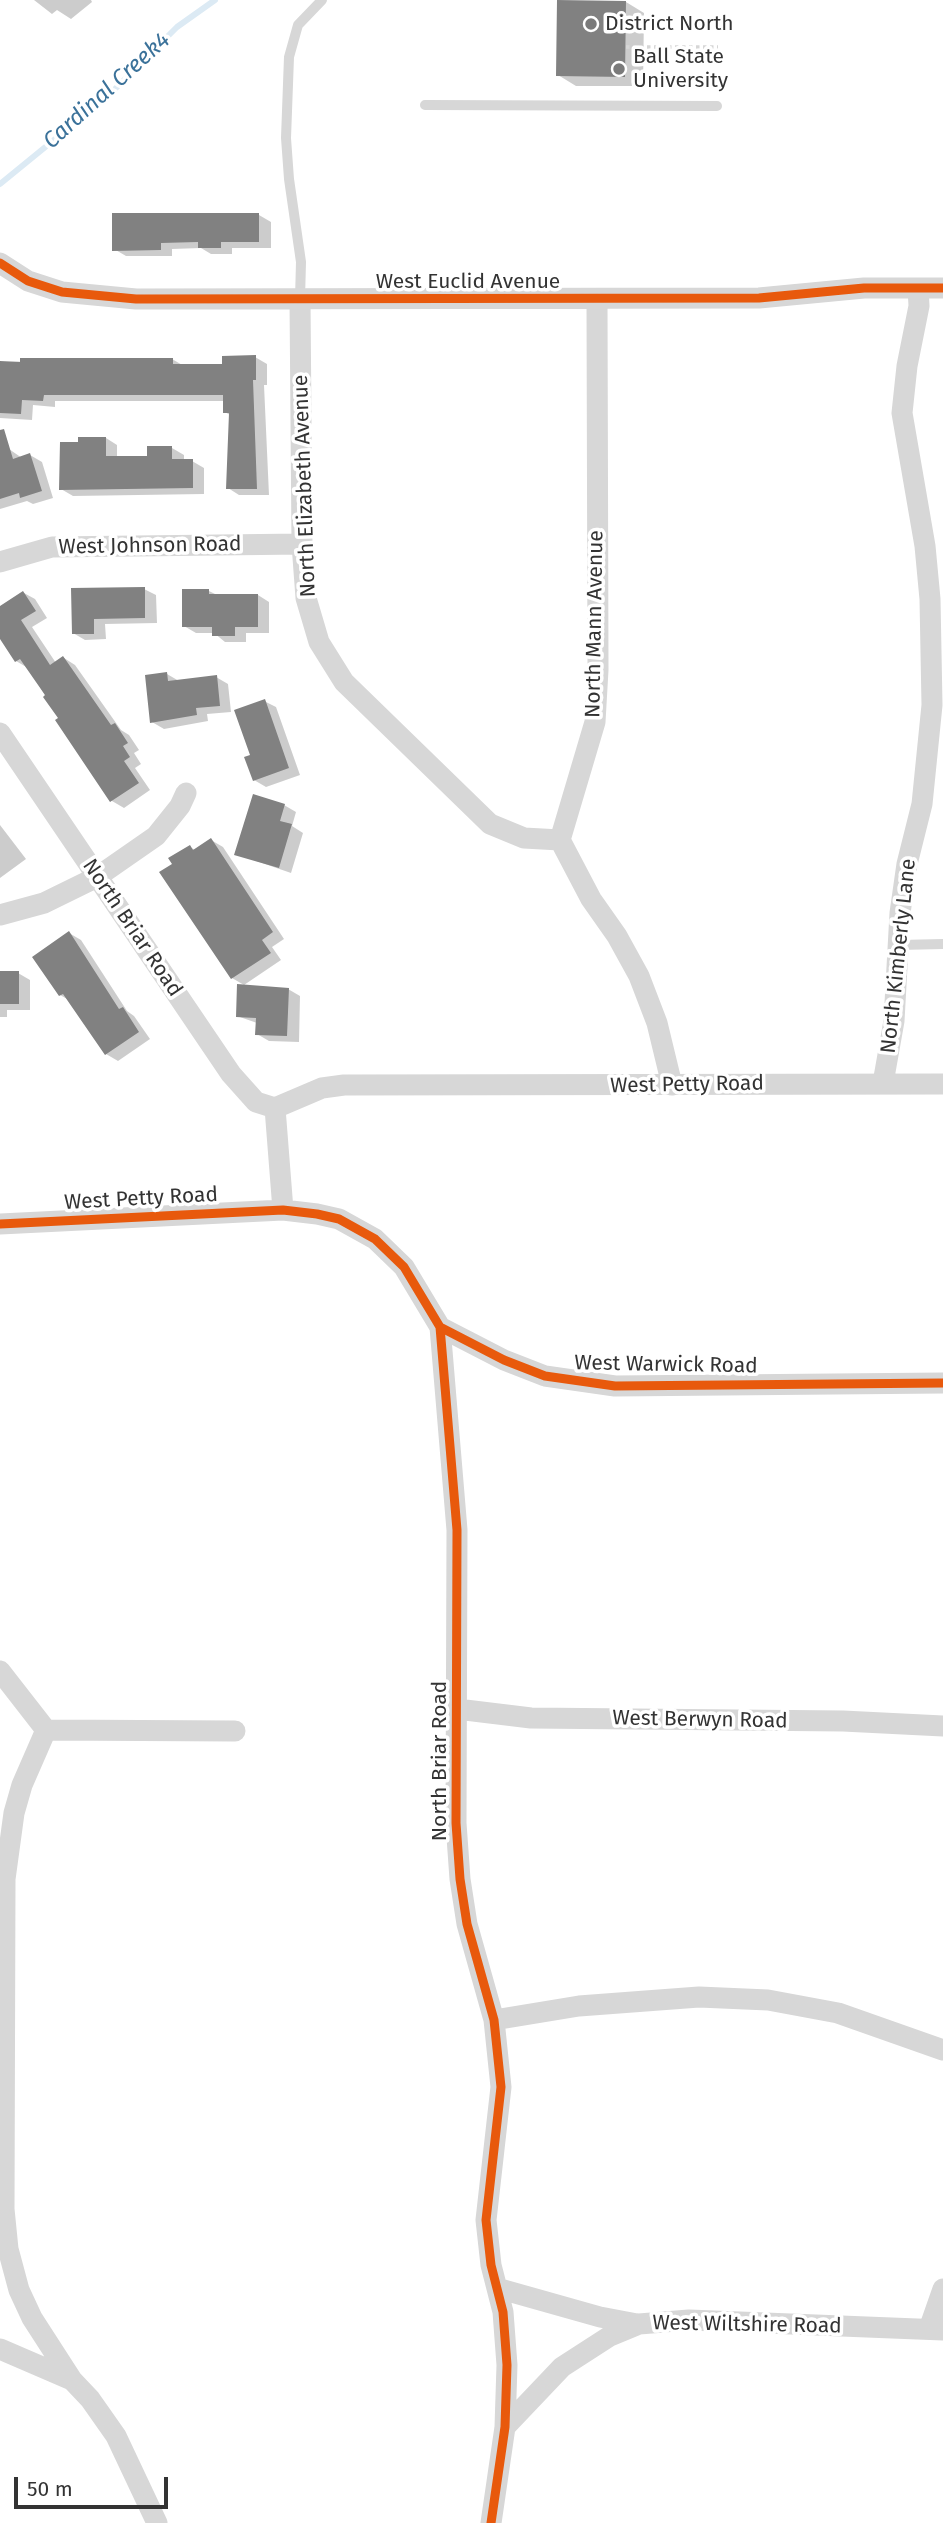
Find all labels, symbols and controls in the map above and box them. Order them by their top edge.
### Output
place label: District North [605,11,734,37]
marker: District North [583,16,599,32]
water label: Cardinal Creek4 [38,27,176,155]
place label: Ball State University [633,44,728,94]
marker: Ball State University [611,61,627,77]
street label: West Euclid Avenue [376,269,560,295]
street label: North Elizabeth Avenue [289,374,321,598]
street label: North Mann Avenue [581,530,609,718]
street label: West Johnson Road [58,532,242,560]
street label: North Briar Road [77,854,187,1002]
street label: North Kimberly Lane [876,857,922,1055]
street label: West Petty Road [610,1071,764,1099]
street label: West Petty Road [63,1182,219,1216]
street label: West Warwick Road [574,1351,758,1379]
street label: North Briar Road [427,1681,453,1841]
street label: West Berwyn Road [612,1706,788,1734]
street label: West Wiltshire Road [652,2311,842,2339]
scale bar [18,2464,172,2508]
text: 50 m [27,2476,73,2502]

